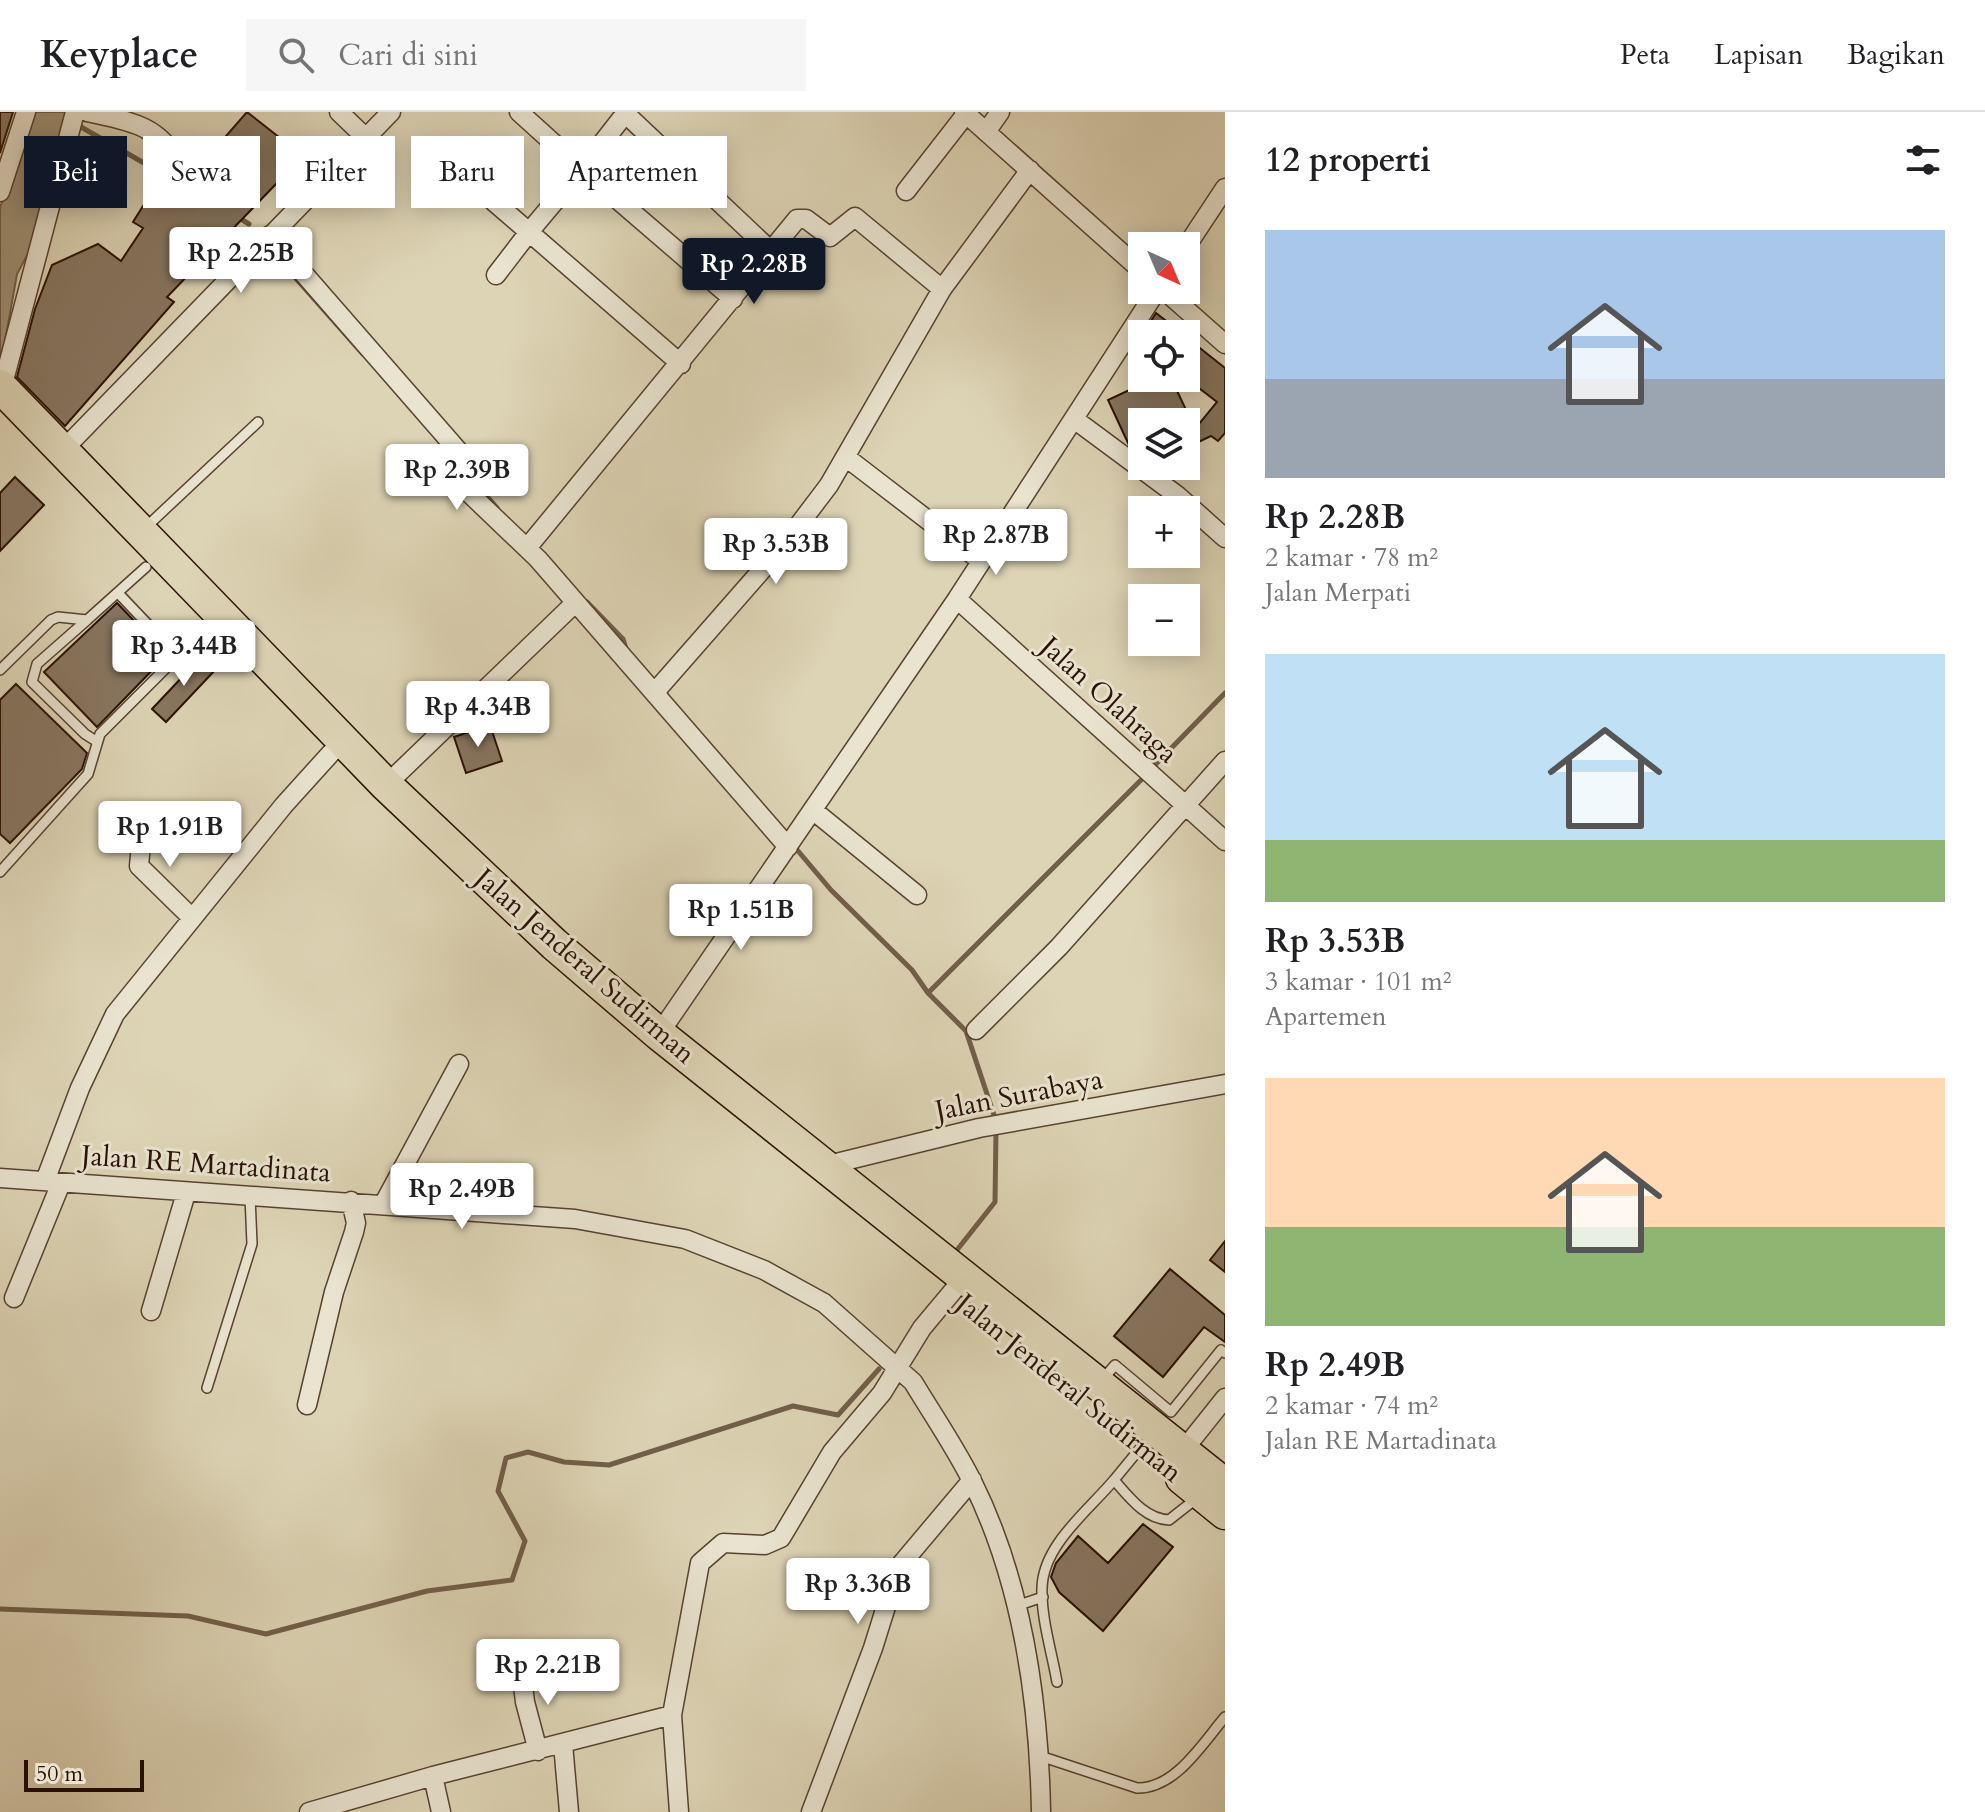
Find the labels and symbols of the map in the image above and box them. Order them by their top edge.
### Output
pin: Rp 2.25B [158,227,324,295]
north arrow [1128,232,1200,304]
pin: Rp 2.28B [671,238,837,306]
pin: Rp 2.39B [374,444,540,512]
pin: Rp 2.87B [913,509,1079,577]
pin: Rp 3.53B [693,518,859,586]
pin: Rp 3.44B [101,620,267,688]
street label: Jalan Olahraga [1029,625,1186,772]
pin: Rp 4.34B [395,681,561,749]
pin: Rp 1.91B [87,801,253,869]
street label: Jalan Jenderal Sudirman [463,857,704,1073]
pin: Rp 1.51B [658,884,824,952]
street label: Jalan Surabaya [928,1060,1106,1131]
street label: Jalan RE Martadinata [76,1136,332,1192]
pin: Rp 2.49B [379,1163,545,1231]
street label: Jalan Jenderal Sudirman [945,1282,1190,1491]
pin: Rp 3.36B [775,1558,941,1626]
pin: Rp 2.21B [465,1639,631,1707]
scale bar [24,1756,144,1792]

